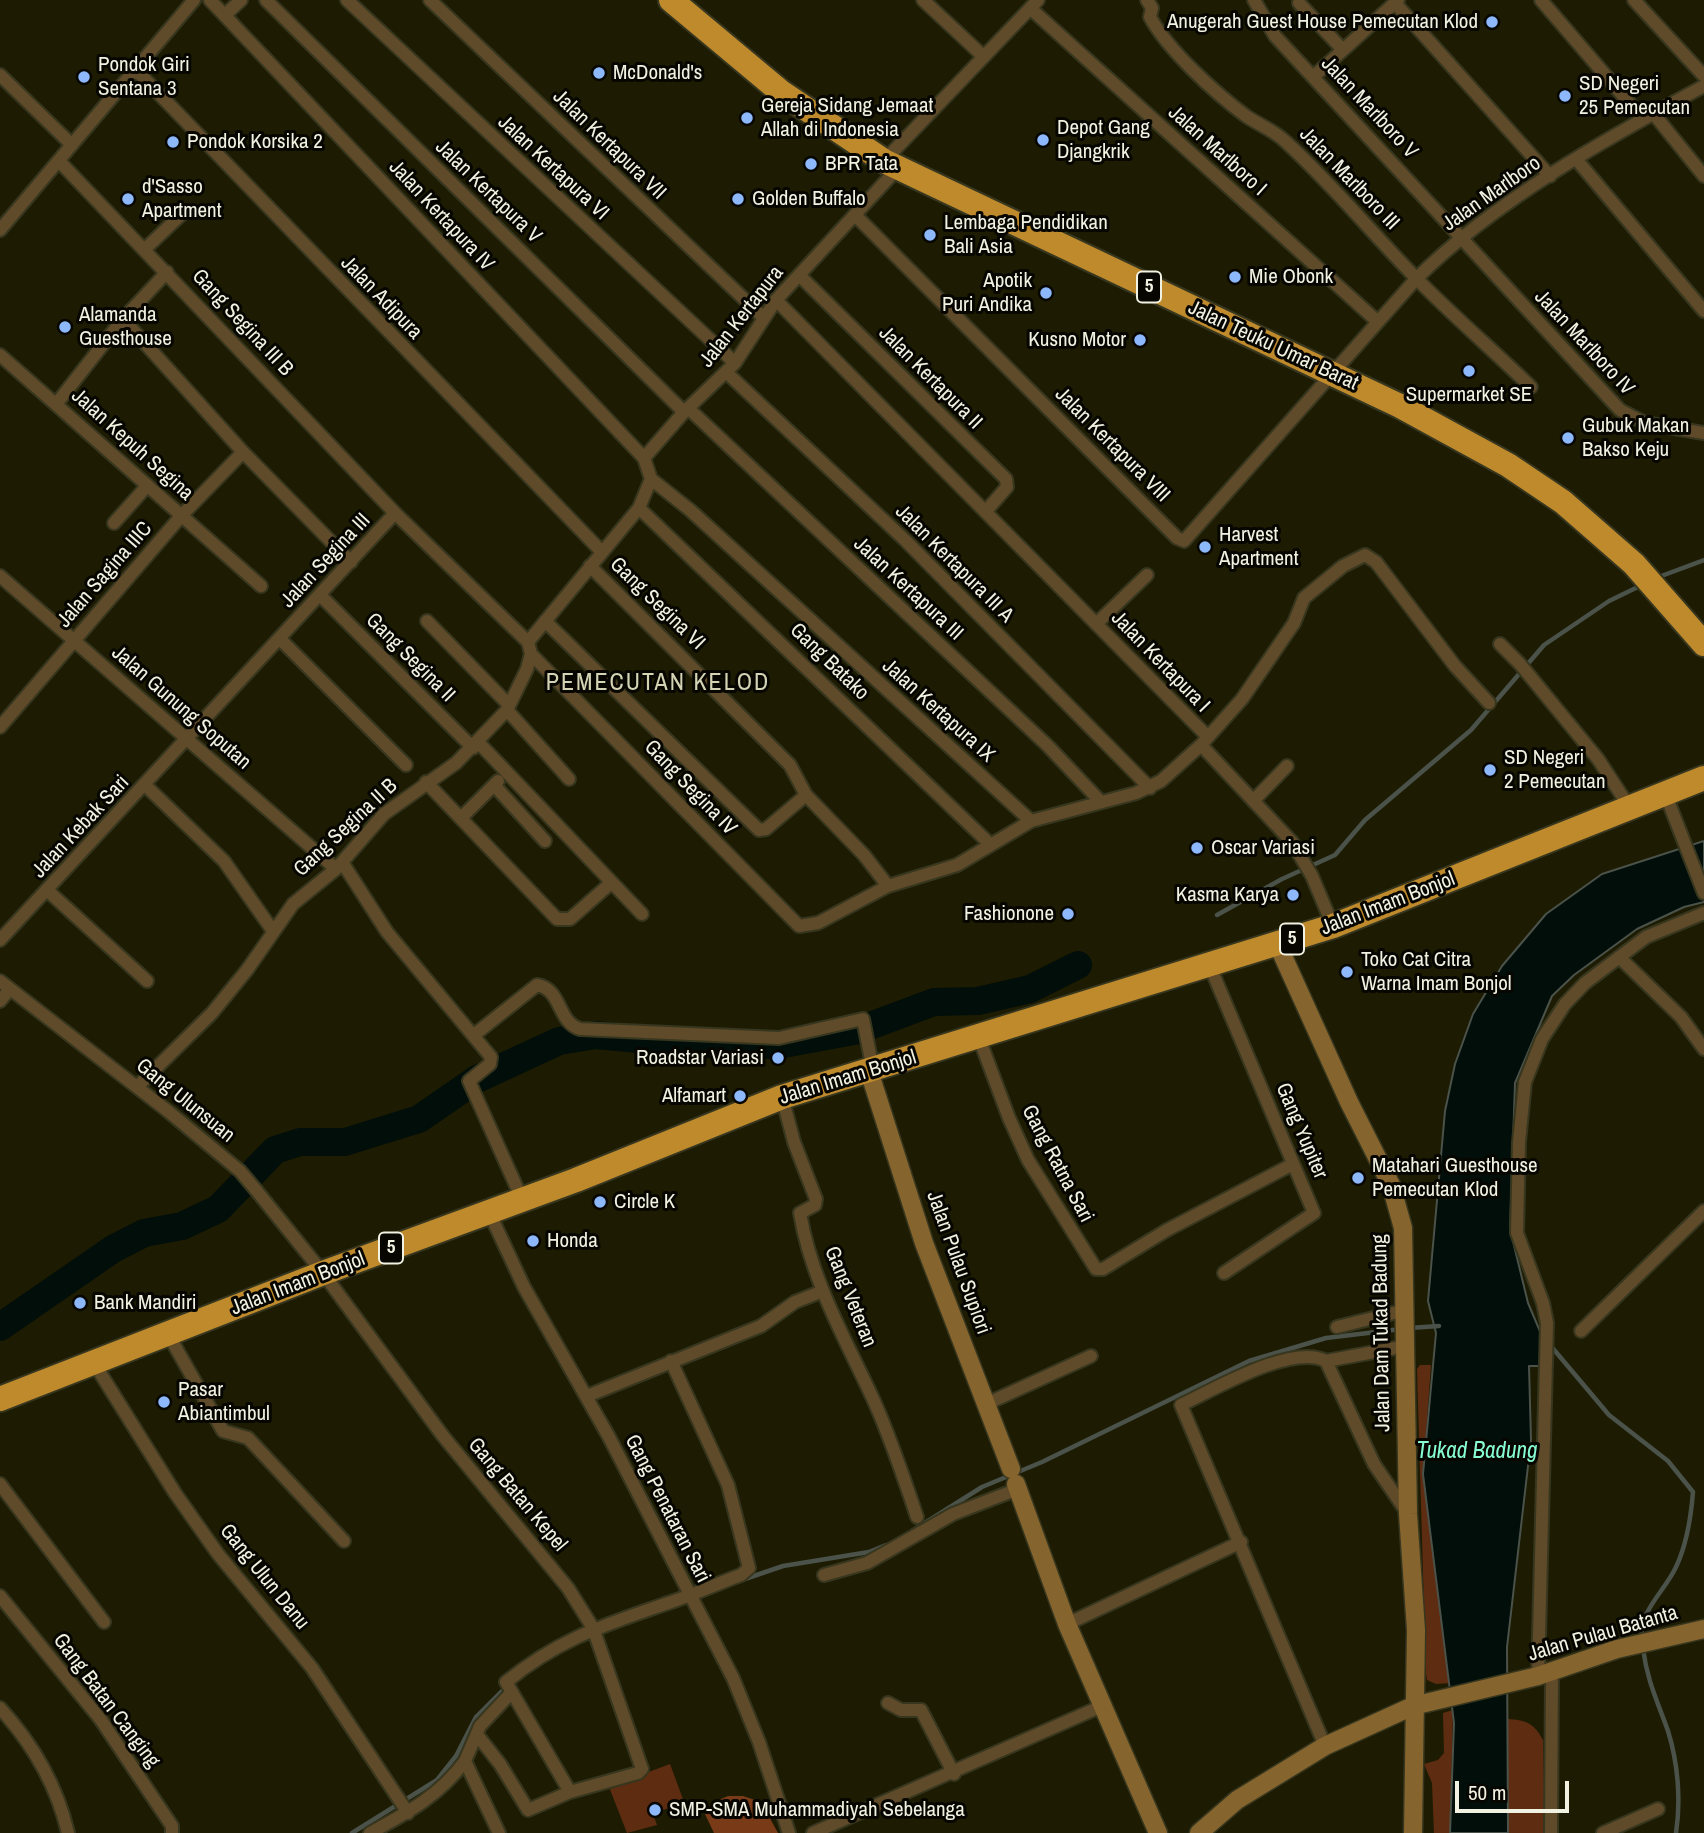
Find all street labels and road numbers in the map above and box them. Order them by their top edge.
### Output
street label: Jalan Marlboro V [1315,52,1423,164]
street label: Jalan Kertapura VII [547,85,671,205]
street label: Jalan Marlboro I [1163,100,1271,202]
street label: Jalan Kertapura VI [492,110,614,226]
street label: Jalan Marlboro III [1294,122,1404,236]
street label: Jalan Kertapura V [430,135,546,249]
street label: Jalan Marlboro [1438,151,1546,237]
street label: Jalan Kertapura IV [383,155,499,277]
street label: Jalan Adipura [335,251,427,345]
street label: Jalan Kertapura [695,261,789,373]
street label: Gang Segina III B [186,264,298,382]
road number: 5 [1137,272,1161,302]
street label: Jalan Marlboro IV [1529,285,1639,401]
street label: Jalan Teuku Umar Barat [1184,296,1362,396]
street label: Jalan Kertapura II [873,321,987,435]
street label: Jalan Kertapura VIII [1049,382,1175,508]
street label: Jalan Kepuh Segina [66,384,198,506]
street label: Jalan Kertapura III A [890,500,1018,628]
street label: Jalan Segina III [276,509,376,613]
street label: Jalan Sagina IIIC [52,517,158,633]
street label: Jalan Kertapura III [848,532,968,646]
street label: Gang Segina VI [604,552,710,656]
street label: Jalan Kertapura I [1105,606,1215,718]
street label: Gang Segina II [360,608,460,708]
street label: Gang Batako [784,618,874,706]
street label: Jalan Gunung Soputan [106,641,256,775]
street label: Jalan Kertapura IX [877,654,999,768]
street label: Gang Segina IV [638,735,742,841]
street label: Jalan Kebak Sari [27,770,135,884]
street label: Gang Segina II B [289,774,403,882]
street label: Jalan Imam Bonjol [1317,867,1459,941]
road number: 5 [1280,923,1304,954]
street label: Jalan Imam Bonjol [777,1045,919,1111]
street label: Gang Ulunsuan [131,1054,239,1148]
street label: Gang Yupiter [1270,1079,1332,1183]
street label: Gang Ratna Sari [1016,1101,1098,1227]
street label: Jalan Pulau Supiori [920,1188,996,1338]
road number: 5 [379,1232,403,1264]
street label: Jalan Dam Tukad Badung [1368,1234,1396,1432]
street label: Gang Veteran [818,1243,882,1351]
street label: Jalan Imam Bonjol [227,1247,369,1321]
street label: Gang Penataran Sari [619,1431,715,1587]
street label: Gang Batan Kepel [462,1433,572,1557]
street label: Gang Ulun Danu [214,1519,314,1635]
street label: Jalan Pulau Batanta [1525,1601,1681,1667]
street label: Gang Batan Canging [47,1629,165,1773]

